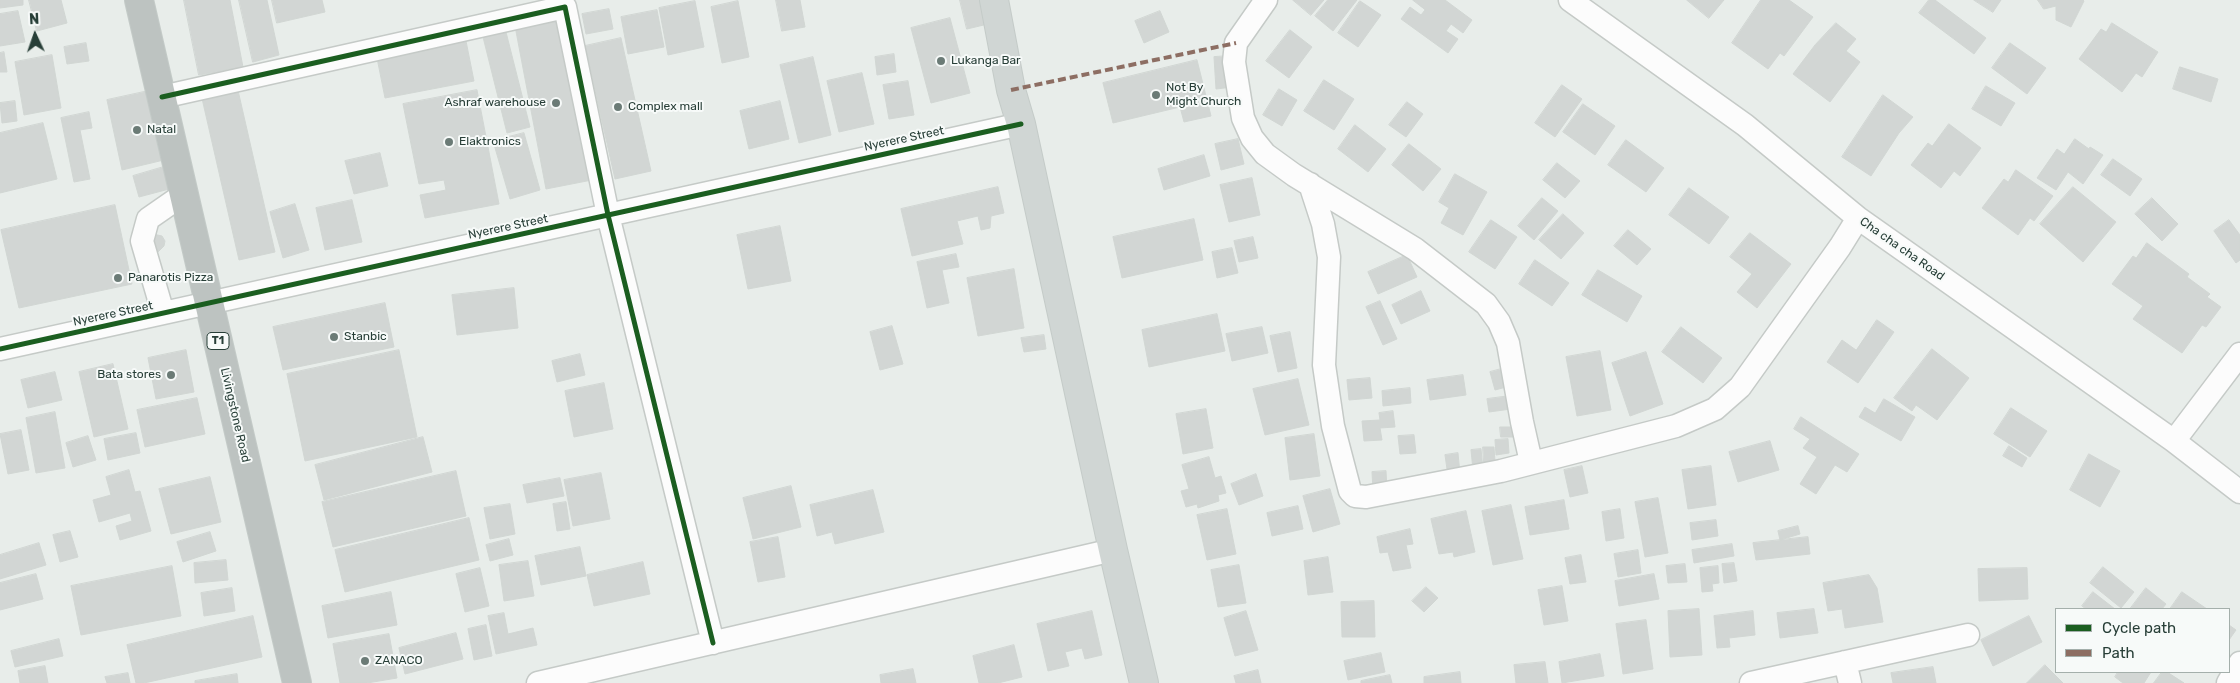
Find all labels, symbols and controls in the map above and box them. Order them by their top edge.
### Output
north arrow [10,10,60,60]
text: N [29,11,40,28]
place label: Lukanga Bar [951,54,1021,68]
marker: Lukanga Bar [935,55,947,67]
place label: Not By Might Church [1166,81,1241,109]
marker: Not By Might Church [1150,89,1162,101]
place label: Ashraf warehouse [444,96,546,110]
marker: Ashraf warehouse [550,97,562,109]
place label: Complex mall [628,100,703,114]
marker: Complex mall [612,101,624,113]
place label: Natal [147,123,176,137]
street label: Nyerere Street [863,123,945,155]
marker: Natal [131,124,143,136]
place label: Elaktronics [459,135,521,149]
marker: Elaktronics [443,136,455,148]
street label: Nyerere Street [467,211,549,243]
street label: Cha cha cha Road [1857,214,1947,284]
place label: Panarotis Pizza [128,271,213,285]
marker: Panarotis Pizza [112,272,124,284]
street label: Nyerere Street [72,298,154,330]
place label: Stanbic [344,330,387,344]
marker: Stanbic [328,331,340,343]
road number: T1 [207,332,229,350]
street label: Livingstone Road [217,366,253,464]
place label: Bata stores [97,368,161,382]
marker: Bata stores [165,369,177,381]
legend [2055,608,2230,673]
text: Cycle path [2102,619,2176,637]
text: Path [2102,644,2135,662]
place label: ZANACO [375,654,423,668]
marker: ZANACO [359,655,371,667]

